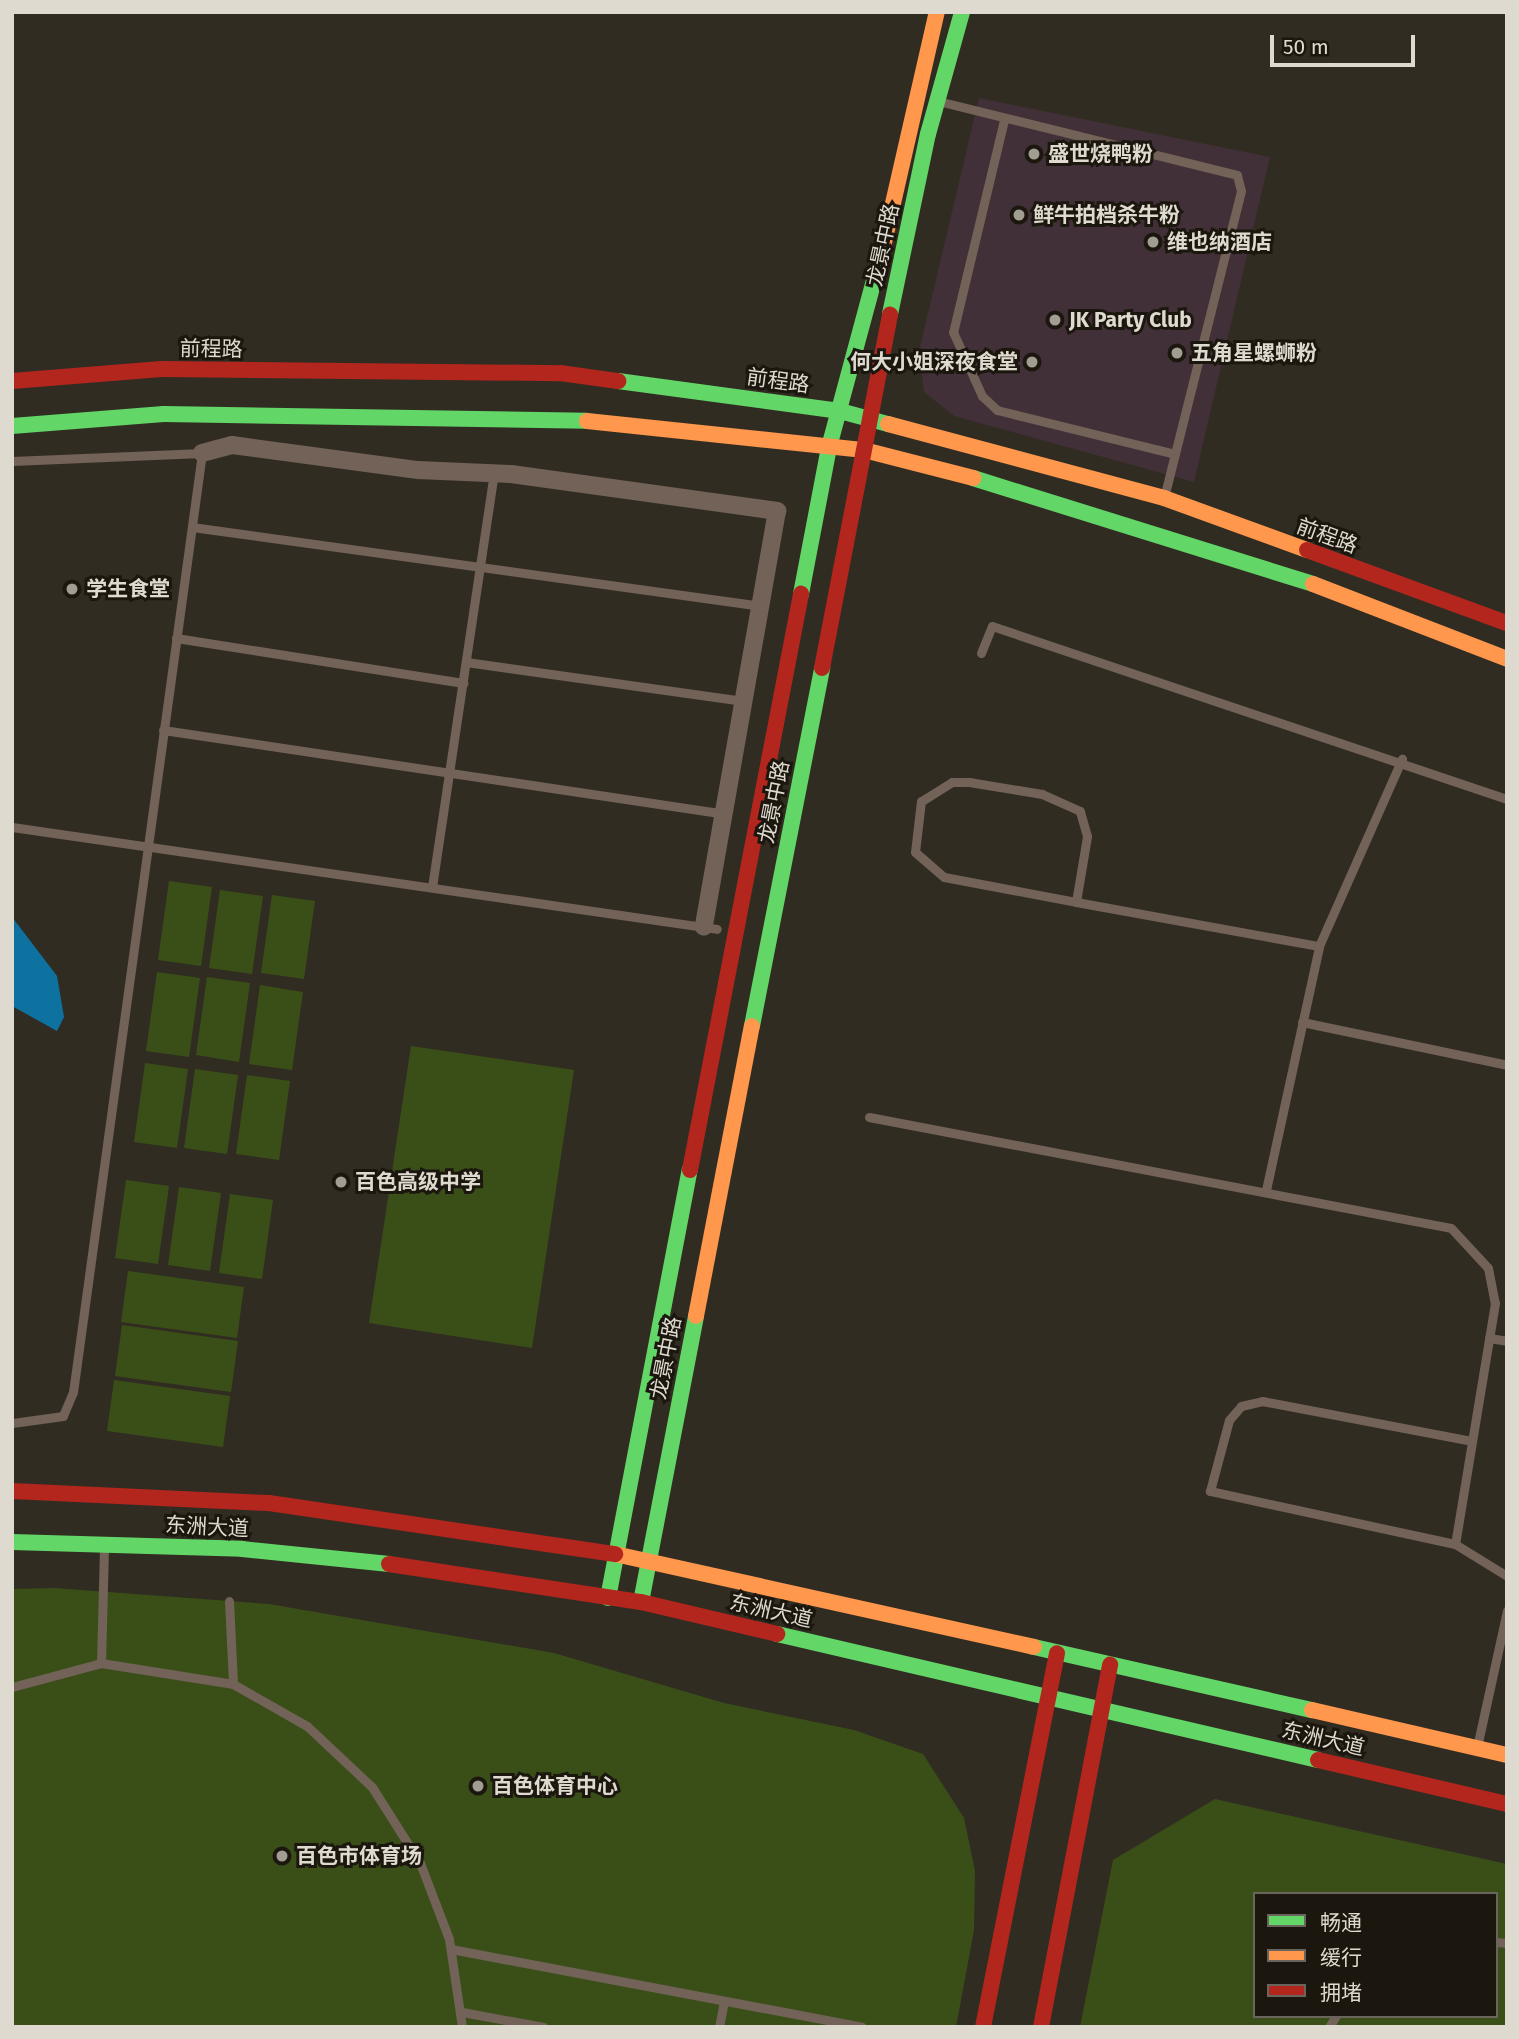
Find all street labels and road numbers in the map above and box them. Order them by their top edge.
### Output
street label: 龙景中路 [862,201,904,289]
street label: 前程路 [179,336,243,362]
street label: 前程路 [745,364,811,398]
street label: 前程路 [1293,513,1361,559]
street label: 龙景中路 [754,758,794,846]
street label: 龙景中路 [646,1314,686,1402]
street label: 东洲大道 [164,1512,250,1542]
street label: 东洲大道 [727,1589,815,1633]
street label: 东洲大道 [1279,1717,1367,1761]

